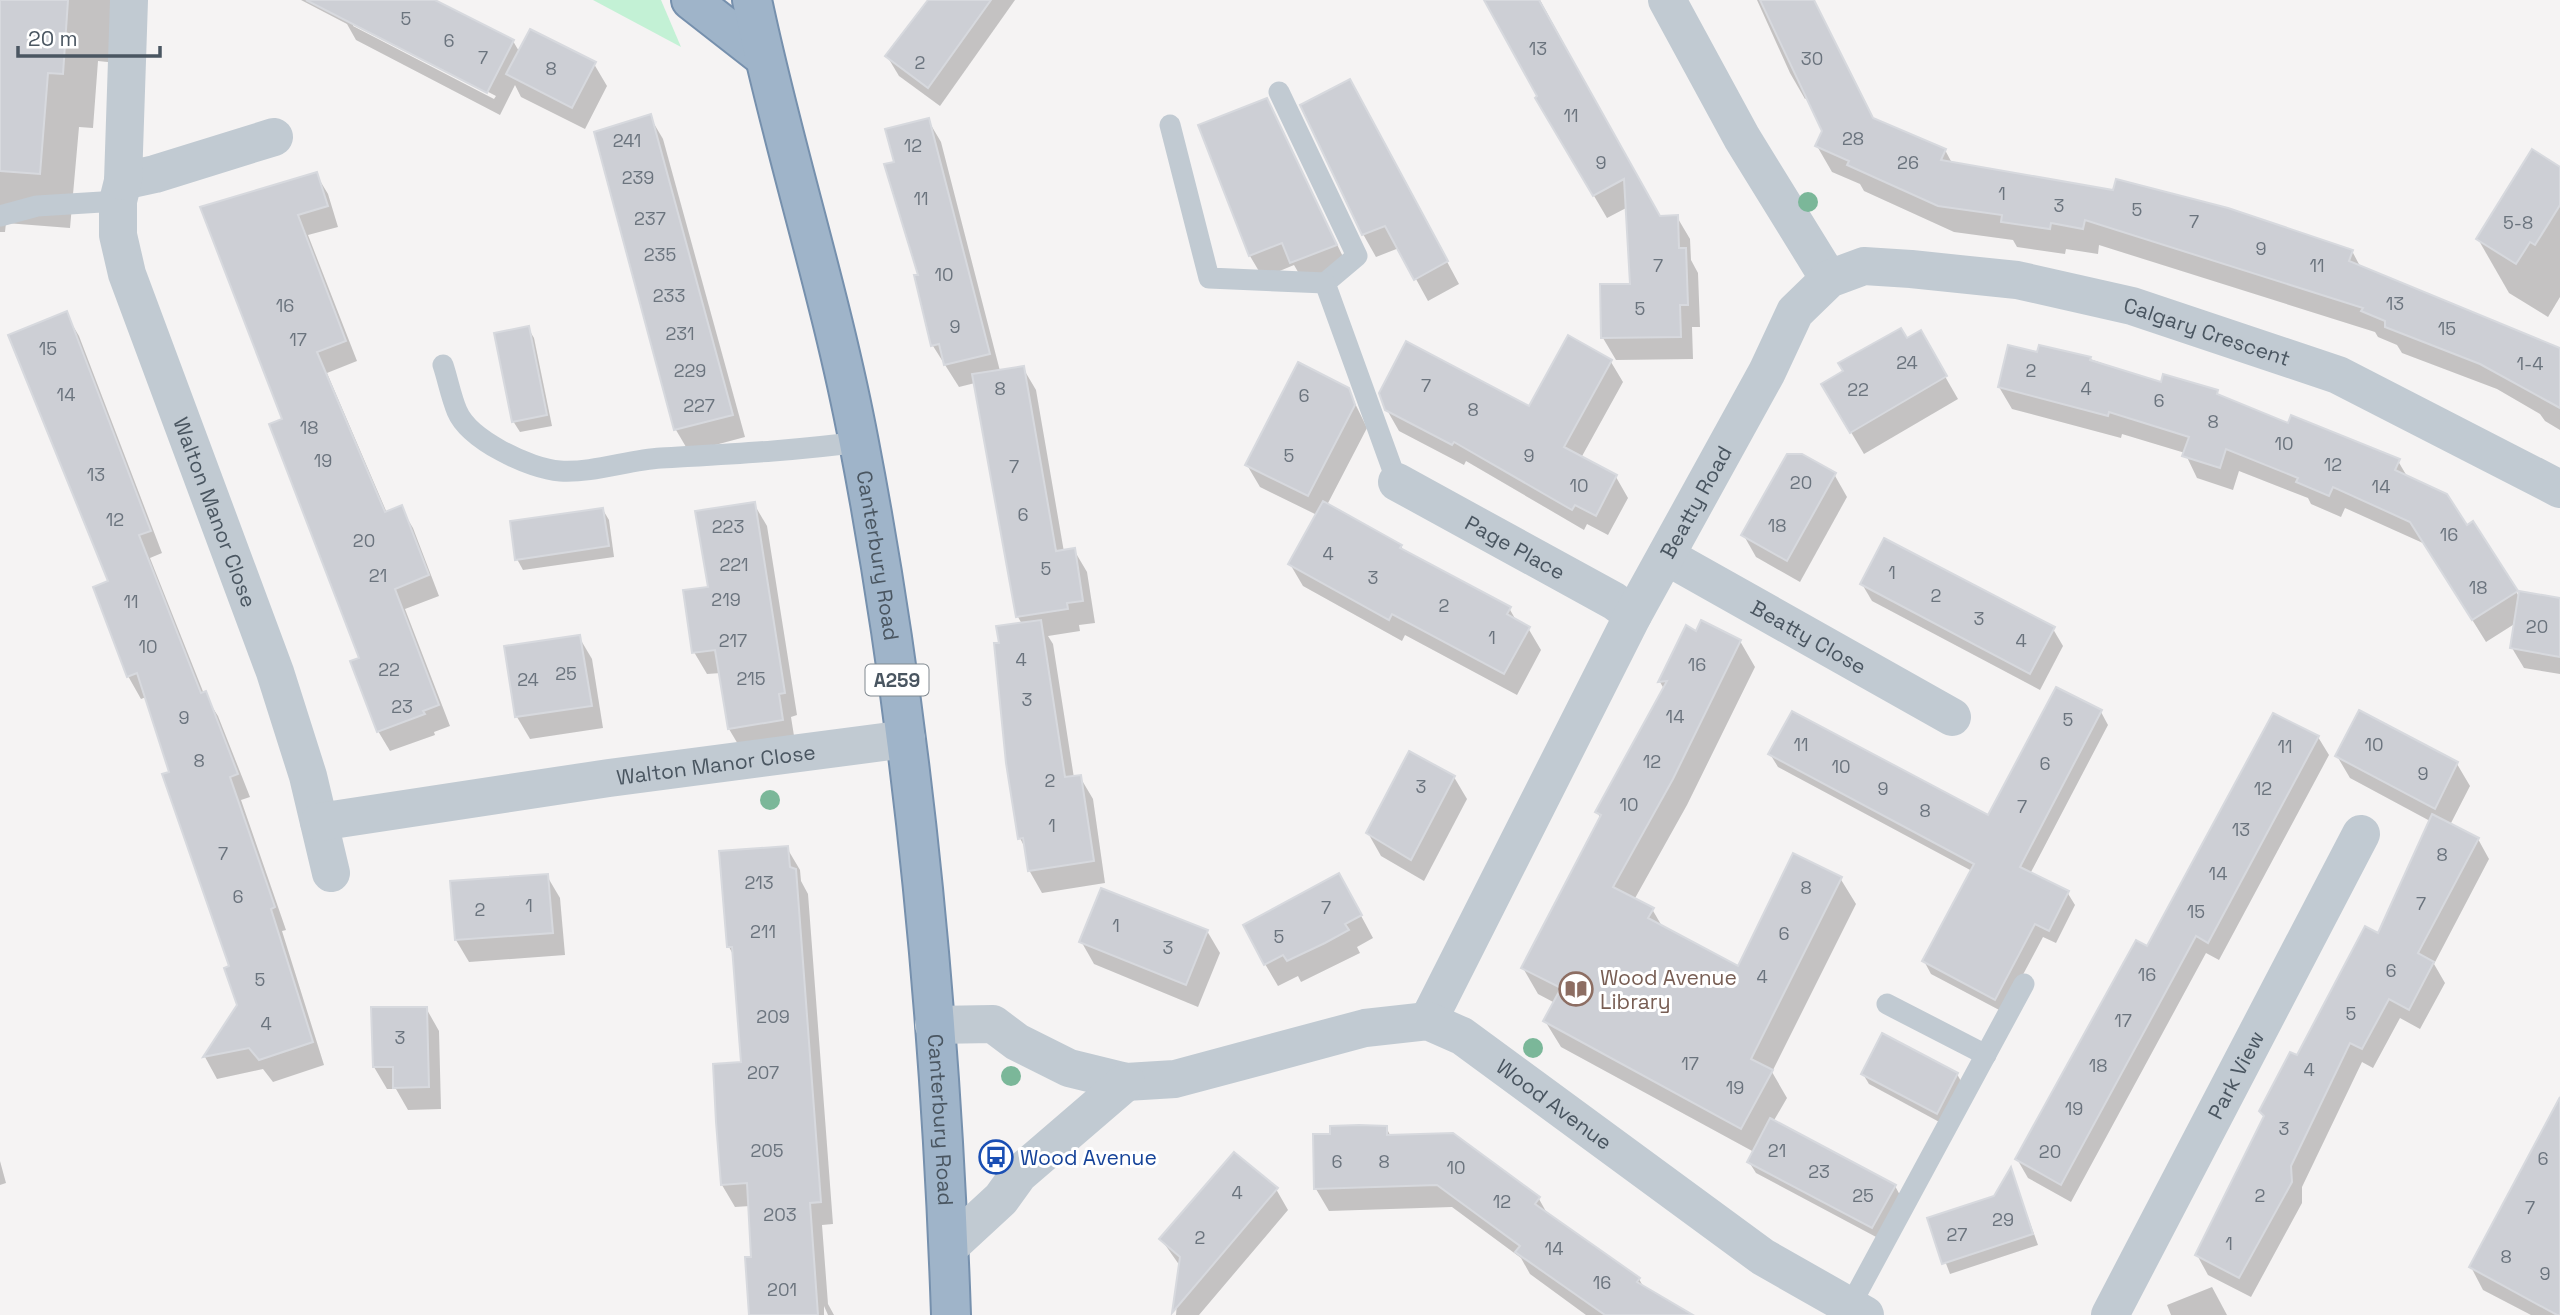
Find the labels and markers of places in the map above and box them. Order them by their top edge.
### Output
place label: Wood Avenue Library [1600,964,1737,1015]
library icon: Wood Avenue Library [1557,970,1595,1008]
bus stop icon: Wood Avenue [977,1138,1015,1176]
place label: Wood Avenue [1020,1144,1157,1171]

